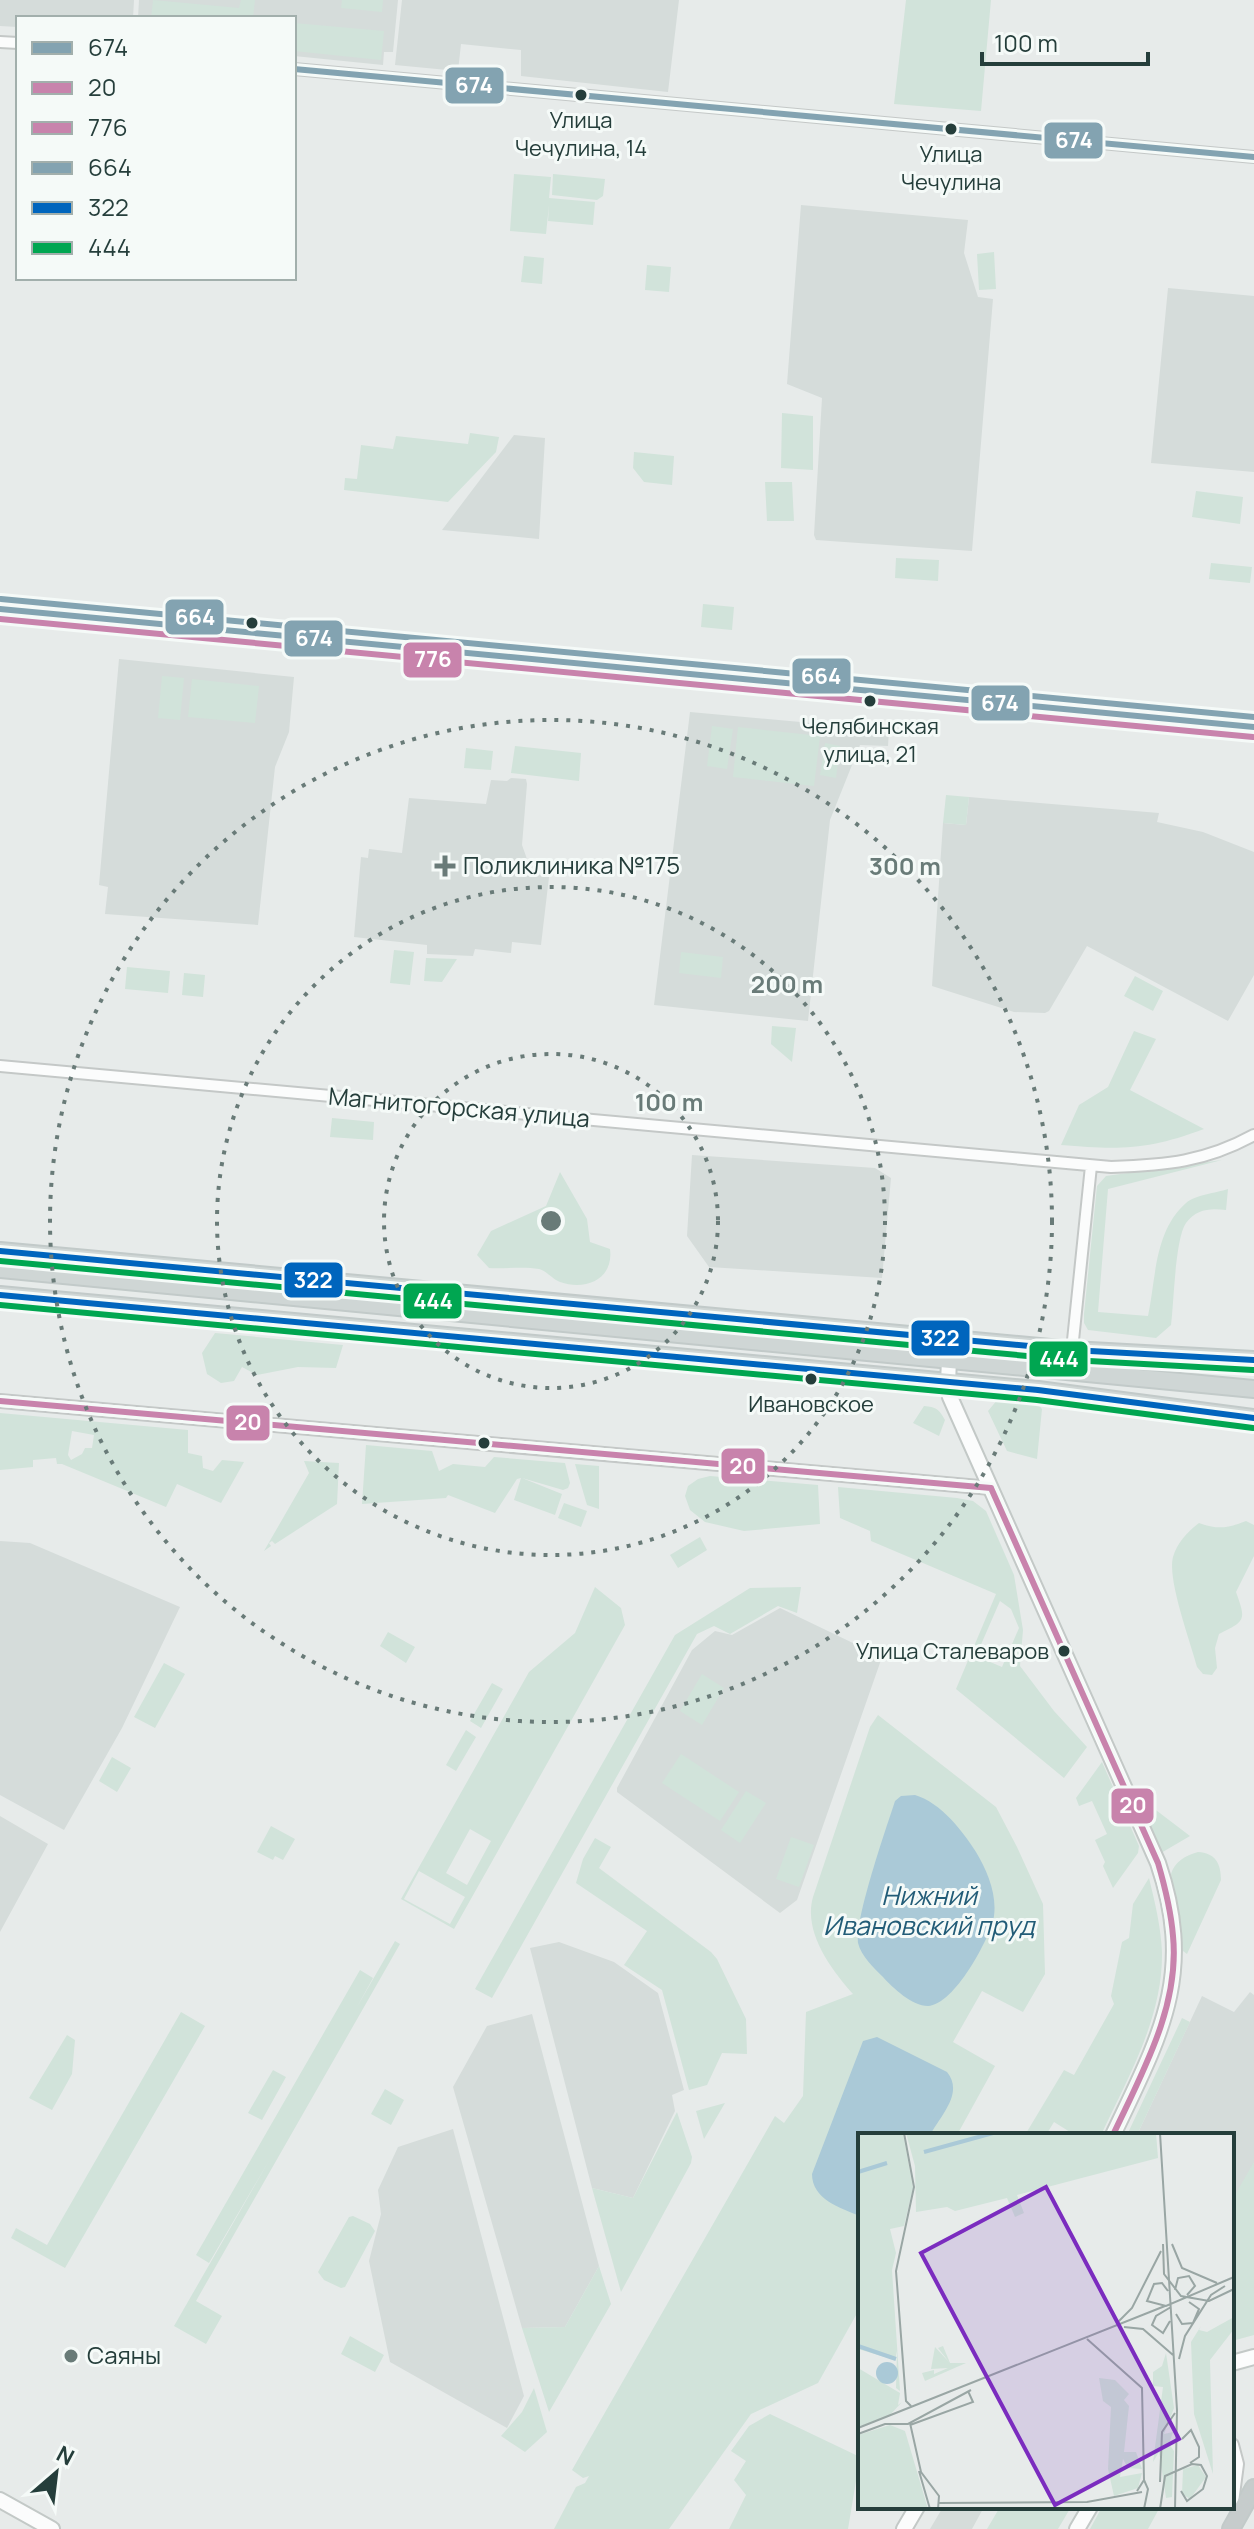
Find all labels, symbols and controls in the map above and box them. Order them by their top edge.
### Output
legend [16,16,296,280]
scale bar [982,16,1148,66]
text: 100 m [994,26,1058,59]
text: 674 [88,30,128,63]
line badge: 674 [444,66,505,105]
text: 20 [88,70,116,103]
text: 674 [455,70,493,100]
marker: Улица Чечулина, 14 [573,87,589,103]
place label: Улица Чечулина, 14 [515,105,647,163]
text: 776 [88,110,128,143]
marker: Улица Чечулина [943,121,959,137]
line badge: 674 [1043,121,1104,160]
text: 674 [1055,125,1093,155]
place label: Улица Чечулина [901,139,1001,197]
text: 664 [88,150,132,183]
text: 322 [88,190,129,223]
text: 444 [88,230,131,263]
line badge: 664 [164,598,225,636]
text: 664 [175,602,215,632]
unlabelled marker [244,615,260,631]
line badge: 674 [283,619,344,658]
text: 674 [295,623,333,653]
line badge: 776 [402,641,463,679]
text: 776 [414,644,452,674]
line badge: 664 [791,657,852,695]
text: 664 [801,661,841,691]
line badge: 674 [970,684,1031,722]
text: 674 [981,688,1019,718]
marker: Челябинская улица, 21 [862,693,878,709]
place label: Челябинская улица, 21 [801,711,939,769]
place label: Поликлиника №175 [463,848,680,881]
text: 300 m [869,849,941,882]
marker: Поликлиника №175 [434,855,456,877]
text: 200 m [751,967,823,1000]
street label: Магнитогорская улица [327,1079,591,1134]
text: 100 m [635,1085,703,1118]
centre of rings [537,1207,565,1235]
line badge: 322 [283,1261,344,1299]
text: 322 [294,1265,333,1295]
line badge: 444 [402,1282,463,1320]
text: 444 [413,1286,453,1316]
line badge: 322 [910,1319,971,1357]
text: 322 [921,1323,960,1353]
line badge: 444 [1028,1340,1089,1378]
text: 444 [1039,1344,1079,1374]
marker: Ивановское [803,1371,819,1387]
place label: Ивановское [748,1389,874,1419]
line badge: 20 [225,1404,271,1442]
text: 20 [234,1407,262,1437]
unlabelled marker [476,1435,492,1451]
line badge: 20 [720,1447,766,1485]
text: 20 [729,1451,757,1481]
place label: Улица Сталеваров [856,1636,1049,1666]
marker: Улица Сталеваров [1056,1643,1072,1659]
line badge: 20 [1110,1787,1155,1825]
text: 20 [1119,1790,1147,1820]
water label: Нижний Ивановский пруд [823,1877,1036,1943]
inset map [858,2133,1234,2509]
place label: Саяны [87,2338,161,2371]
marker: Саяны [62,2347,80,2365]
north arrow [16,2433,96,2513]
text: N [51,2438,79,2472]

